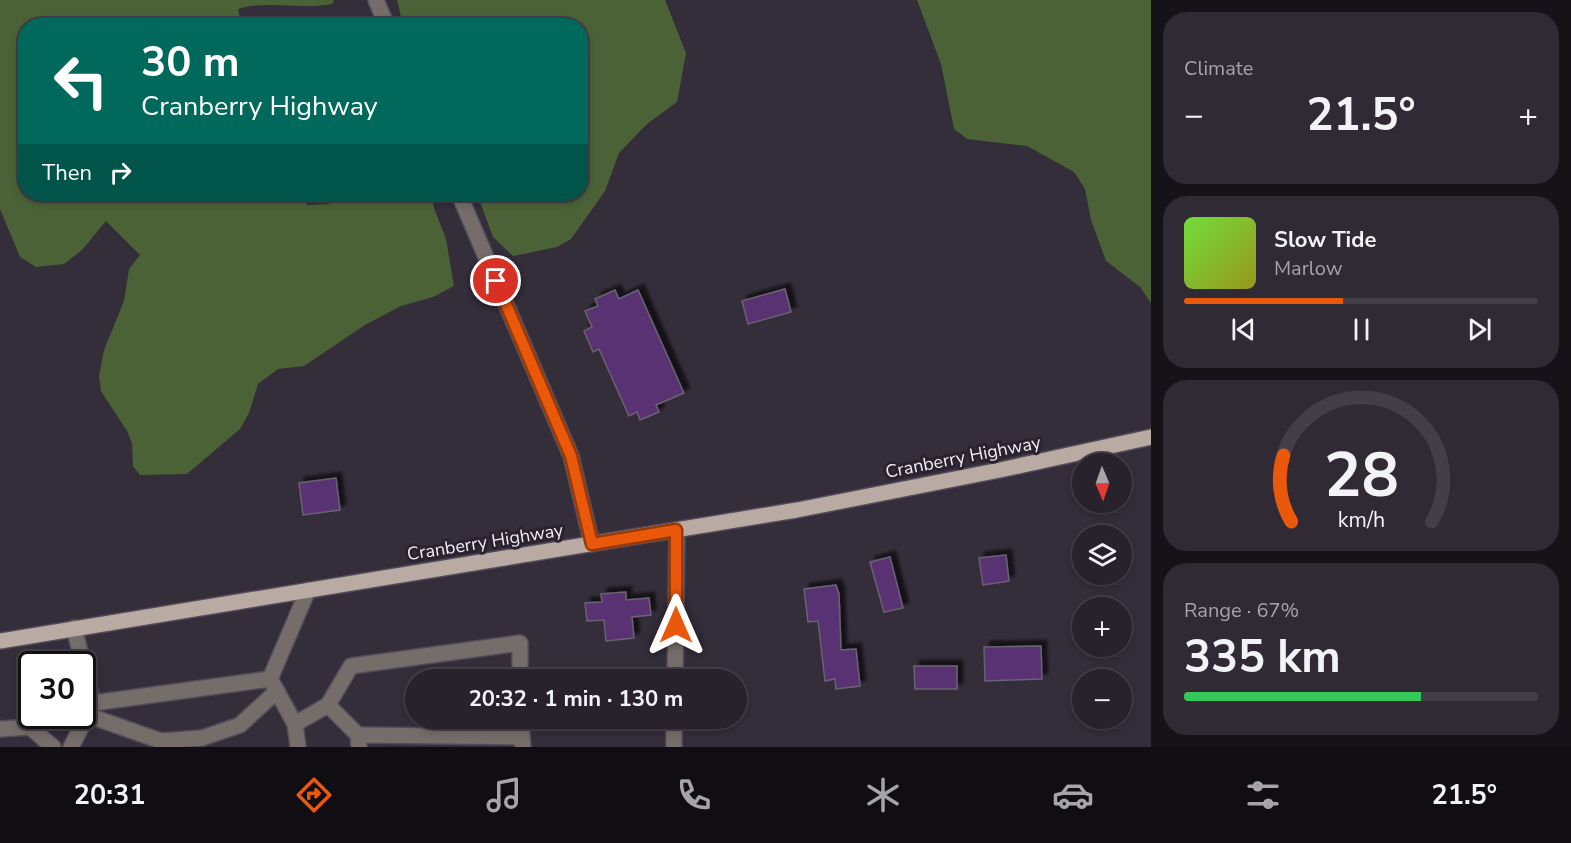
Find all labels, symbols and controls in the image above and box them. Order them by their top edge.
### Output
text: 30 m [141,34,240,91]
icon: left [42,42,120,120]
text: Climate [1184,55,1253,82]
text: 21.5° [1306,85,1416,146]
text: Cranberry Highway [141,88,378,125]
text: − [1184,93,1204,138]
text: + [1518,93,1538,138]
icon: right [104,156,137,189]
text: Then [42,158,92,188]
text: Slow Tide [1274,225,1376,255]
pin [470,255,521,306]
text: Marlow [1274,255,1342,282]
icon: arrive [479,264,512,297]
icon: previous [1227,313,1260,346]
icon: pause [1345,313,1378,346]
icon: next [1463,313,1496,346]
street label: Cranberry Highway [883,430,1043,484]
text: 28 [1324,434,1398,519]
north arrow [1072,453,1132,513]
map controls [1072,453,1132,729]
text: km/h [1337,506,1385,536]
street label: Cranberry Highway [405,518,566,566]
button: layers [1072,525,1132,585]
position arrow [644,593,708,657]
button: + [1072,597,1132,657]
text: Range · 67% [1184,597,1299,624]
text: 335 km [1184,627,1341,688]
speed limit sign: 30 [18,651,96,729]
button: − [1072,669,1132,729]
text: 20:32 · 1 min · 130 m [469,684,683,714]
icon: directions [293,774,335,816]
icon: music [483,774,525,816]
icon: phone [673,774,715,816]
icon: climate [862,774,904,816]
icon: car [1052,774,1094,816]
icon: filters [1242,774,1284,816]
text: 20:31 [74,777,145,814]
text: 21.5° [1432,777,1497,814]

